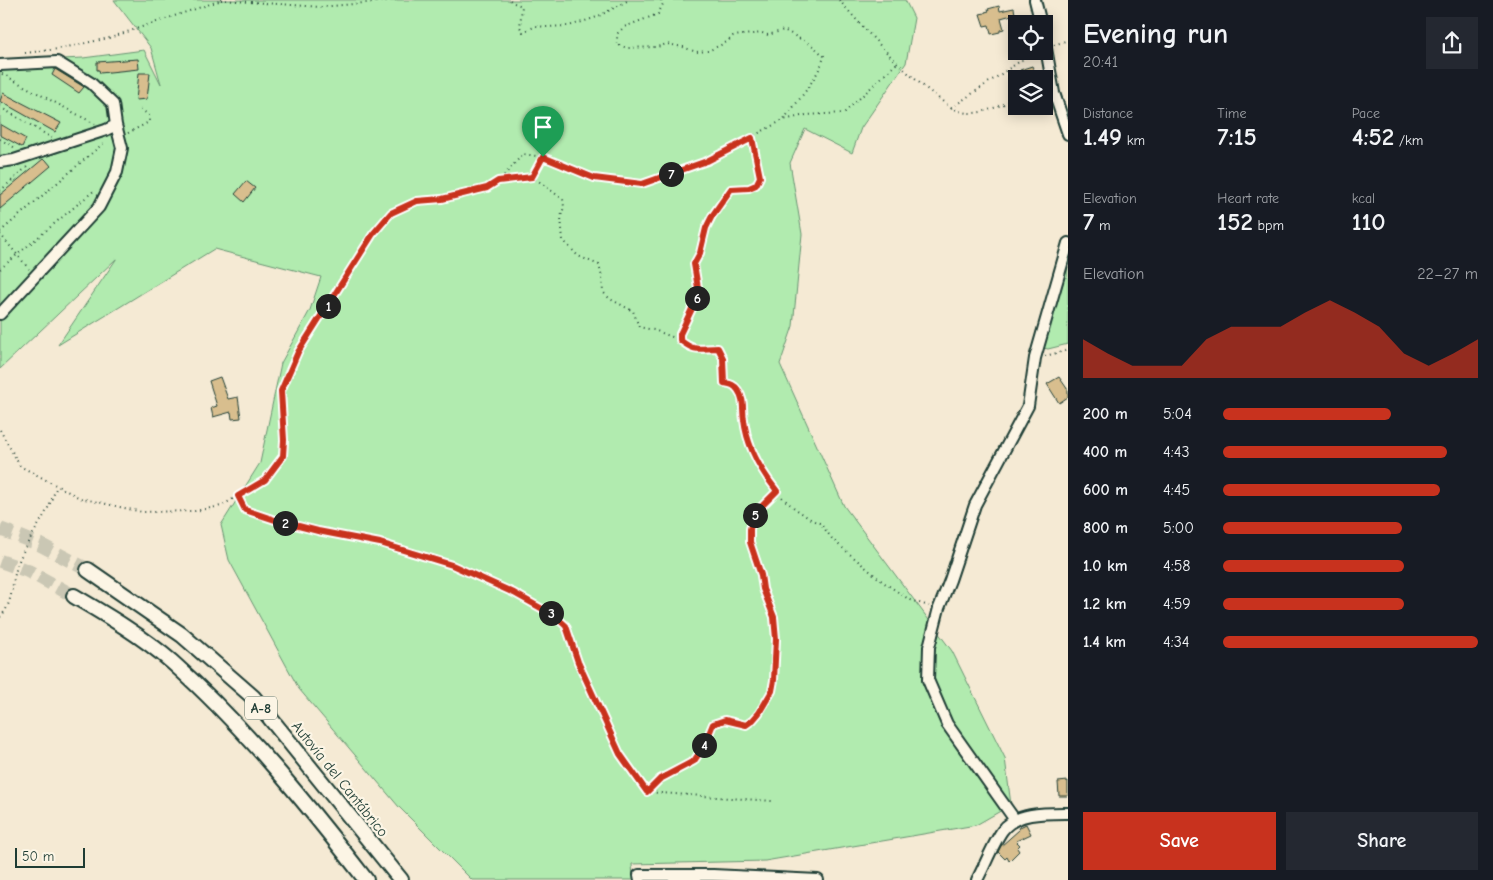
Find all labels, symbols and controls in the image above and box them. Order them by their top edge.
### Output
map controls [1008,15,1053,115]
button: locate [1008,15,1053,60]
button: share [1426,17,1478,69]
text: Evening run [1083,18,1228,50]
text: 20:41 [1083,53,1118,71]
button: layers [1008,70,1053,115]
text: Distance [1083,105,1133,122]
text: Time [1217,105,1246,122]
text: Pace [1352,105,1380,122]
pin [522,106,564,157]
icon: arrive [529,113,557,141]
text: 1.49 [1083,122,1122,151]
text: 7:15 [1217,122,1257,151]
text: 4:52 [1352,122,1394,151]
text: km [1122,132,1145,149]
text: /km [1394,132,1423,149]
pin: 7 [658,162,684,186]
text: 7 [668,166,675,183]
text: Elevation [1083,190,1137,207]
text: Heart rate [1217,190,1279,207]
text: kcal [1352,190,1375,207]
text: 7 [1083,207,1094,236]
text: 152 [1217,207,1253,236]
text: 110 [1352,207,1386,236]
text: m [1094,217,1111,234]
text: bpm [1253,217,1284,234]
text: Elevation [1083,265,1144,283]
text: 22–27 m [1417,265,1478,283]
pin: 6 [684,286,710,310]
text: 6 [694,290,701,307]
pin: 1 [316,294,340,318]
text: 1 [326,298,331,315]
text: 200 m [1083,405,1128,423]
text: 5:04 [1163,405,1192,423]
text: 400 m [1083,443,1127,461]
text: 4:43 [1163,443,1189,461]
text: 600 m [1083,481,1128,499]
text: 4:45 [1163,481,1190,499]
pin: 5 [742,502,768,528]
text: 5 [752,507,759,524]
pin: 2 [272,510,298,536]
text: 2 [282,515,289,532]
text: 800 m [1083,519,1128,537]
text: 5:00 [1163,519,1194,537]
text: 1.0 km [1083,557,1128,575]
text: 4:58 [1163,557,1191,575]
text: 1.2 km [1083,595,1126,613]
text: 4:59 [1163,595,1191,613]
pin: 3 [538,600,564,626]
text: 3 [548,605,555,622]
text: 1.4 km [1083,633,1126,651]
text: 4:34 [1163,633,1189,651]
road number: A-8 [245,696,277,720]
street label: Autovía del Cantábrico [288,718,392,841]
pin: 4 [692,732,716,758]
text: 4 [701,737,708,754]
button: Save [1083,812,1276,870]
button: Share [1286,812,1478,870]
scale bar [15,845,85,868]
text: 50 m [22,848,54,865]

